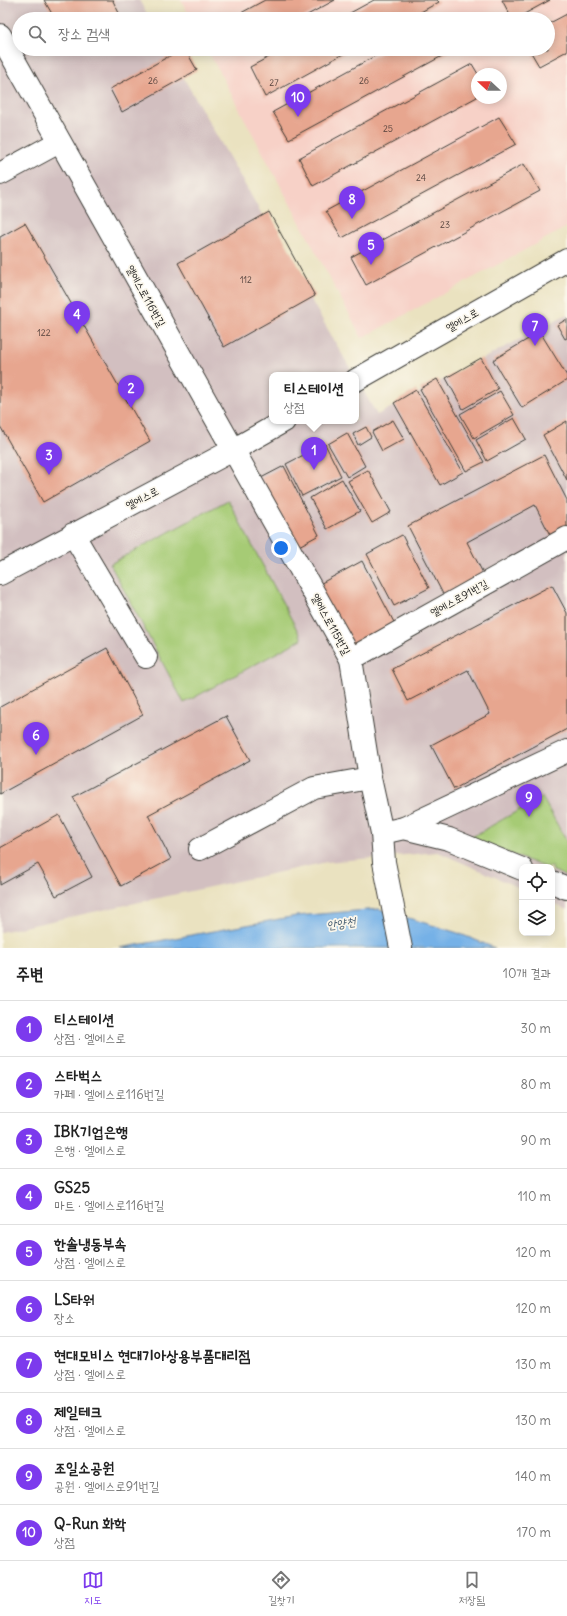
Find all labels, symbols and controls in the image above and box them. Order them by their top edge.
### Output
search box [12,12,555,56]
icon: search [26,23,48,45]
text: 장소 검색 [58,24,110,43]
north arrow [471,68,507,104]
house number: 26 [148,75,158,86]
house number: 26 [359,75,369,86]
house number: 27 [269,77,279,88]
pin: 10 [285,84,311,117]
house number: 25 [383,123,393,134]
house number: 24 [416,172,426,183]
pin: 8 [339,186,365,219]
house number: 23 [440,219,450,230]
pin: 5 [358,232,384,265]
street label: 엘에스로116번길 [123,263,169,329]
house number: 112 [240,274,252,285]
pin: 4 [64,301,90,334]
street label: 엘에스로 [443,305,481,335]
pin: 7 [522,313,548,346]
house number: 122 [37,327,51,338]
popup [269,372,359,424]
pin: 2 [118,375,144,408]
text: 티스테이션 [284,379,344,398]
text: 상점 [284,399,305,416]
pin: 1 [301,437,327,470]
pin: 3 [36,442,62,475]
street label: 엘에스로 [123,483,161,512]
your location [271,538,291,558]
street label: 엘에스로91번길 [428,576,490,620]
street label: 엘에스로115번길 [308,591,354,657]
pin: 6 [23,722,49,755]
pin: 9 [516,784,542,817]
map controls [519,864,555,936]
button: locate [519,864,555,900]
button: layers [519,900,555,936]
water label: 안양천 [326,913,358,932]
text: 주변 [16,963,43,985]
text: 10개 결과 [503,965,551,982]
text: 티스테이션 [54,1010,114,1029]
text: 1 [26,1020,32,1037]
text: 30 m [521,1020,551,1037]
text: 상점 · 엘에스로 [54,1030,126,1047]
text: 스타벅스 [54,1066,102,1085]
text: 2 [25,1076,33,1093]
text: 80 m [520,1076,551,1093]
text: 카페 · 엘에스로116번길 [54,1086,165,1103]
text: IBK기업은행 [54,1122,128,1141]
text: 3 [25,1132,33,1149]
text: 90 m [520,1132,551,1149]
text: 은행 · 엘에스로 [54,1142,126,1159]
text: GS25 [54,1178,90,1197]
text: 4 [25,1188,33,1205]
text: 110 m [518,1188,551,1205]
text: 마트 · 엘에스로116번길 [54,1197,165,1214]
text: 한솔냉동부속 [54,1234,126,1253]
text: 5 [25,1244,33,1261]
text: 120 m [516,1244,551,1261]
text: 상점 · 엘에스로 [54,1254,126,1271]
text: LS타워 [54,1290,95,1309]
text: 6 [25,1300,33,1317]
text: 120 m [516,1300,551,1317]
text: 장소 [54,1310,75,1327]
text: 현대모비스 현대기아상용부품대리점 [54,1346,251,1365]
text: 7 [26,1356,32,1373]
text: 130 m [515,1356,551,1373]
text: 상점 · 엘에스로 [54,1366,126,1383]
text: 제일테크 [54,1402,102,1421]
text: 8 [25,1412,33,1429]
text: 130 m [515,1412,551,1429]
text: 상점 · 엘에스로 [54,1422,126,1439]
text: 조일소공원 [54,1458,114,1477]
text: 9 [25,1468,33,1485]
text: 140 m [515,1468,551,1485]
text: 공원 · 엘에스로91번길 [54,1478,159,1495]
text: Q-Run 화학 [54,1514,126,1533]
text: 10 [22,1524,36,1541]
text: 170 m [516,1524,551,1541]
text: 상점 [54,1534,75,1551]
tab: 지도 [82,1569,104,1608]
tab: 길찾기 [268,1569,294,1608]
tab: 저장됨 [458,1569,485,1608]

